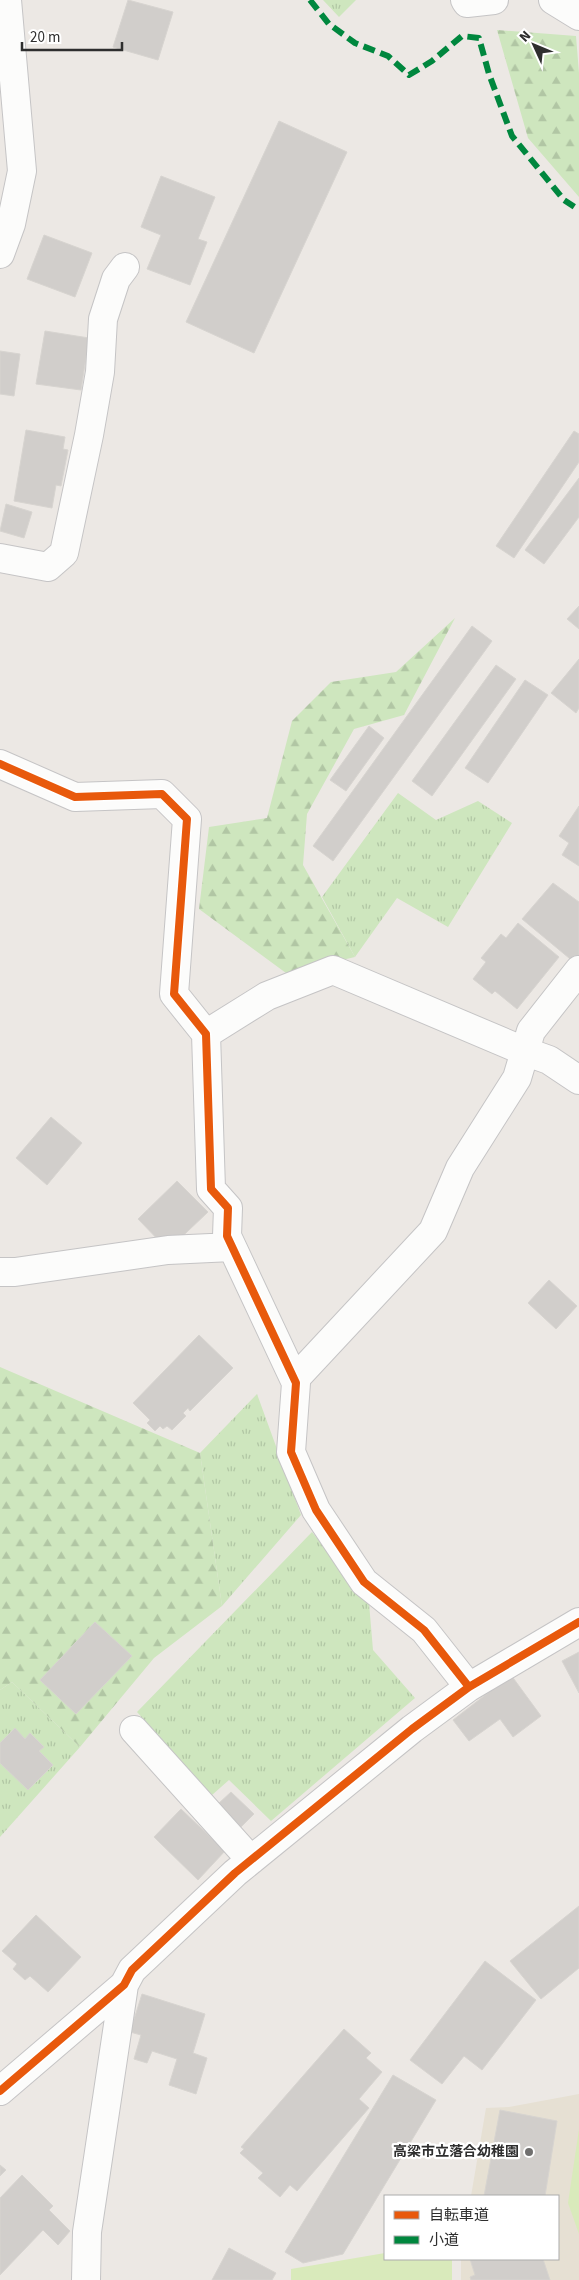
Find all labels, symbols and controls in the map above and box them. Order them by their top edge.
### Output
scale bar [22,20,122,52]
north arrow [509,20,559,70]
text: N [515,26,536,47]
text: 20 m [30,27,60,48]
place label: 高梁市立落合幼稚園 [393,2142,519,2162]
marker: 高梁市立落合幼稚園 [523,2146,535,2158]
legend [384,2195,559,2260]
text: 自転車道 [429,2205,489,2226]
text: 小道 [429,2230,459,2251]

